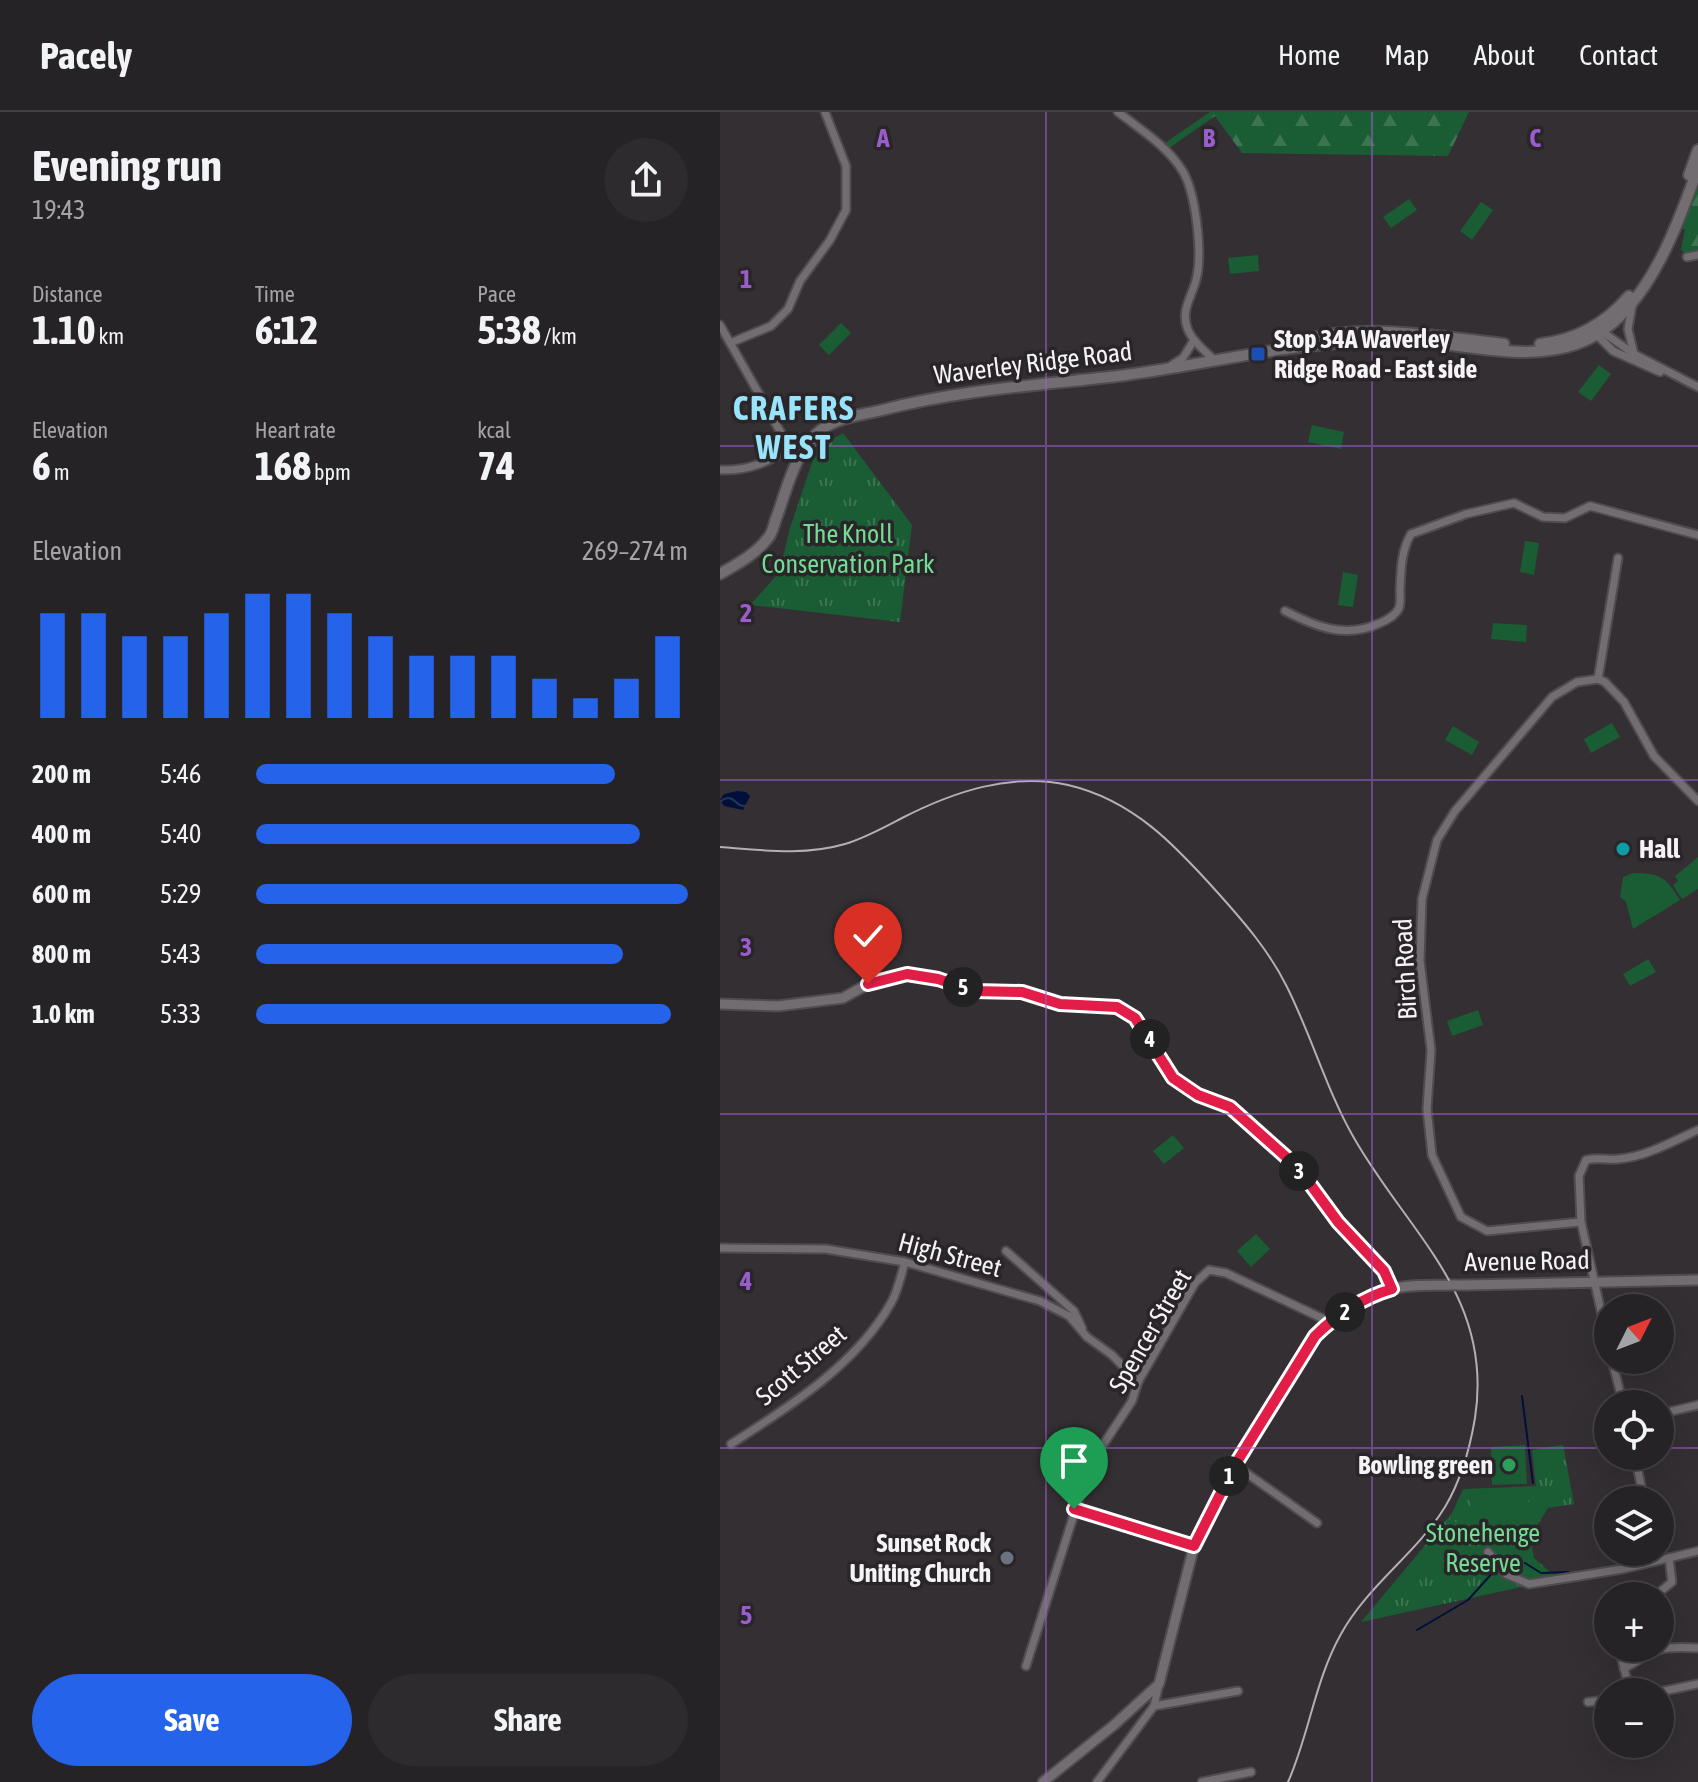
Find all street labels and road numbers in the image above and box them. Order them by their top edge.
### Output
street label: Waverley Ridge Road [932,336,1134,390]
street label: Birch Road [1387,918,1423,1020]
street label: High Street [895,1227,1005,1283]
street label: Avenue Road [1464,1245,1590,1277]
street label: Spencer Street [1103,1264,1197,1398]
street label: Scott Street [750,1319,852,1411]

